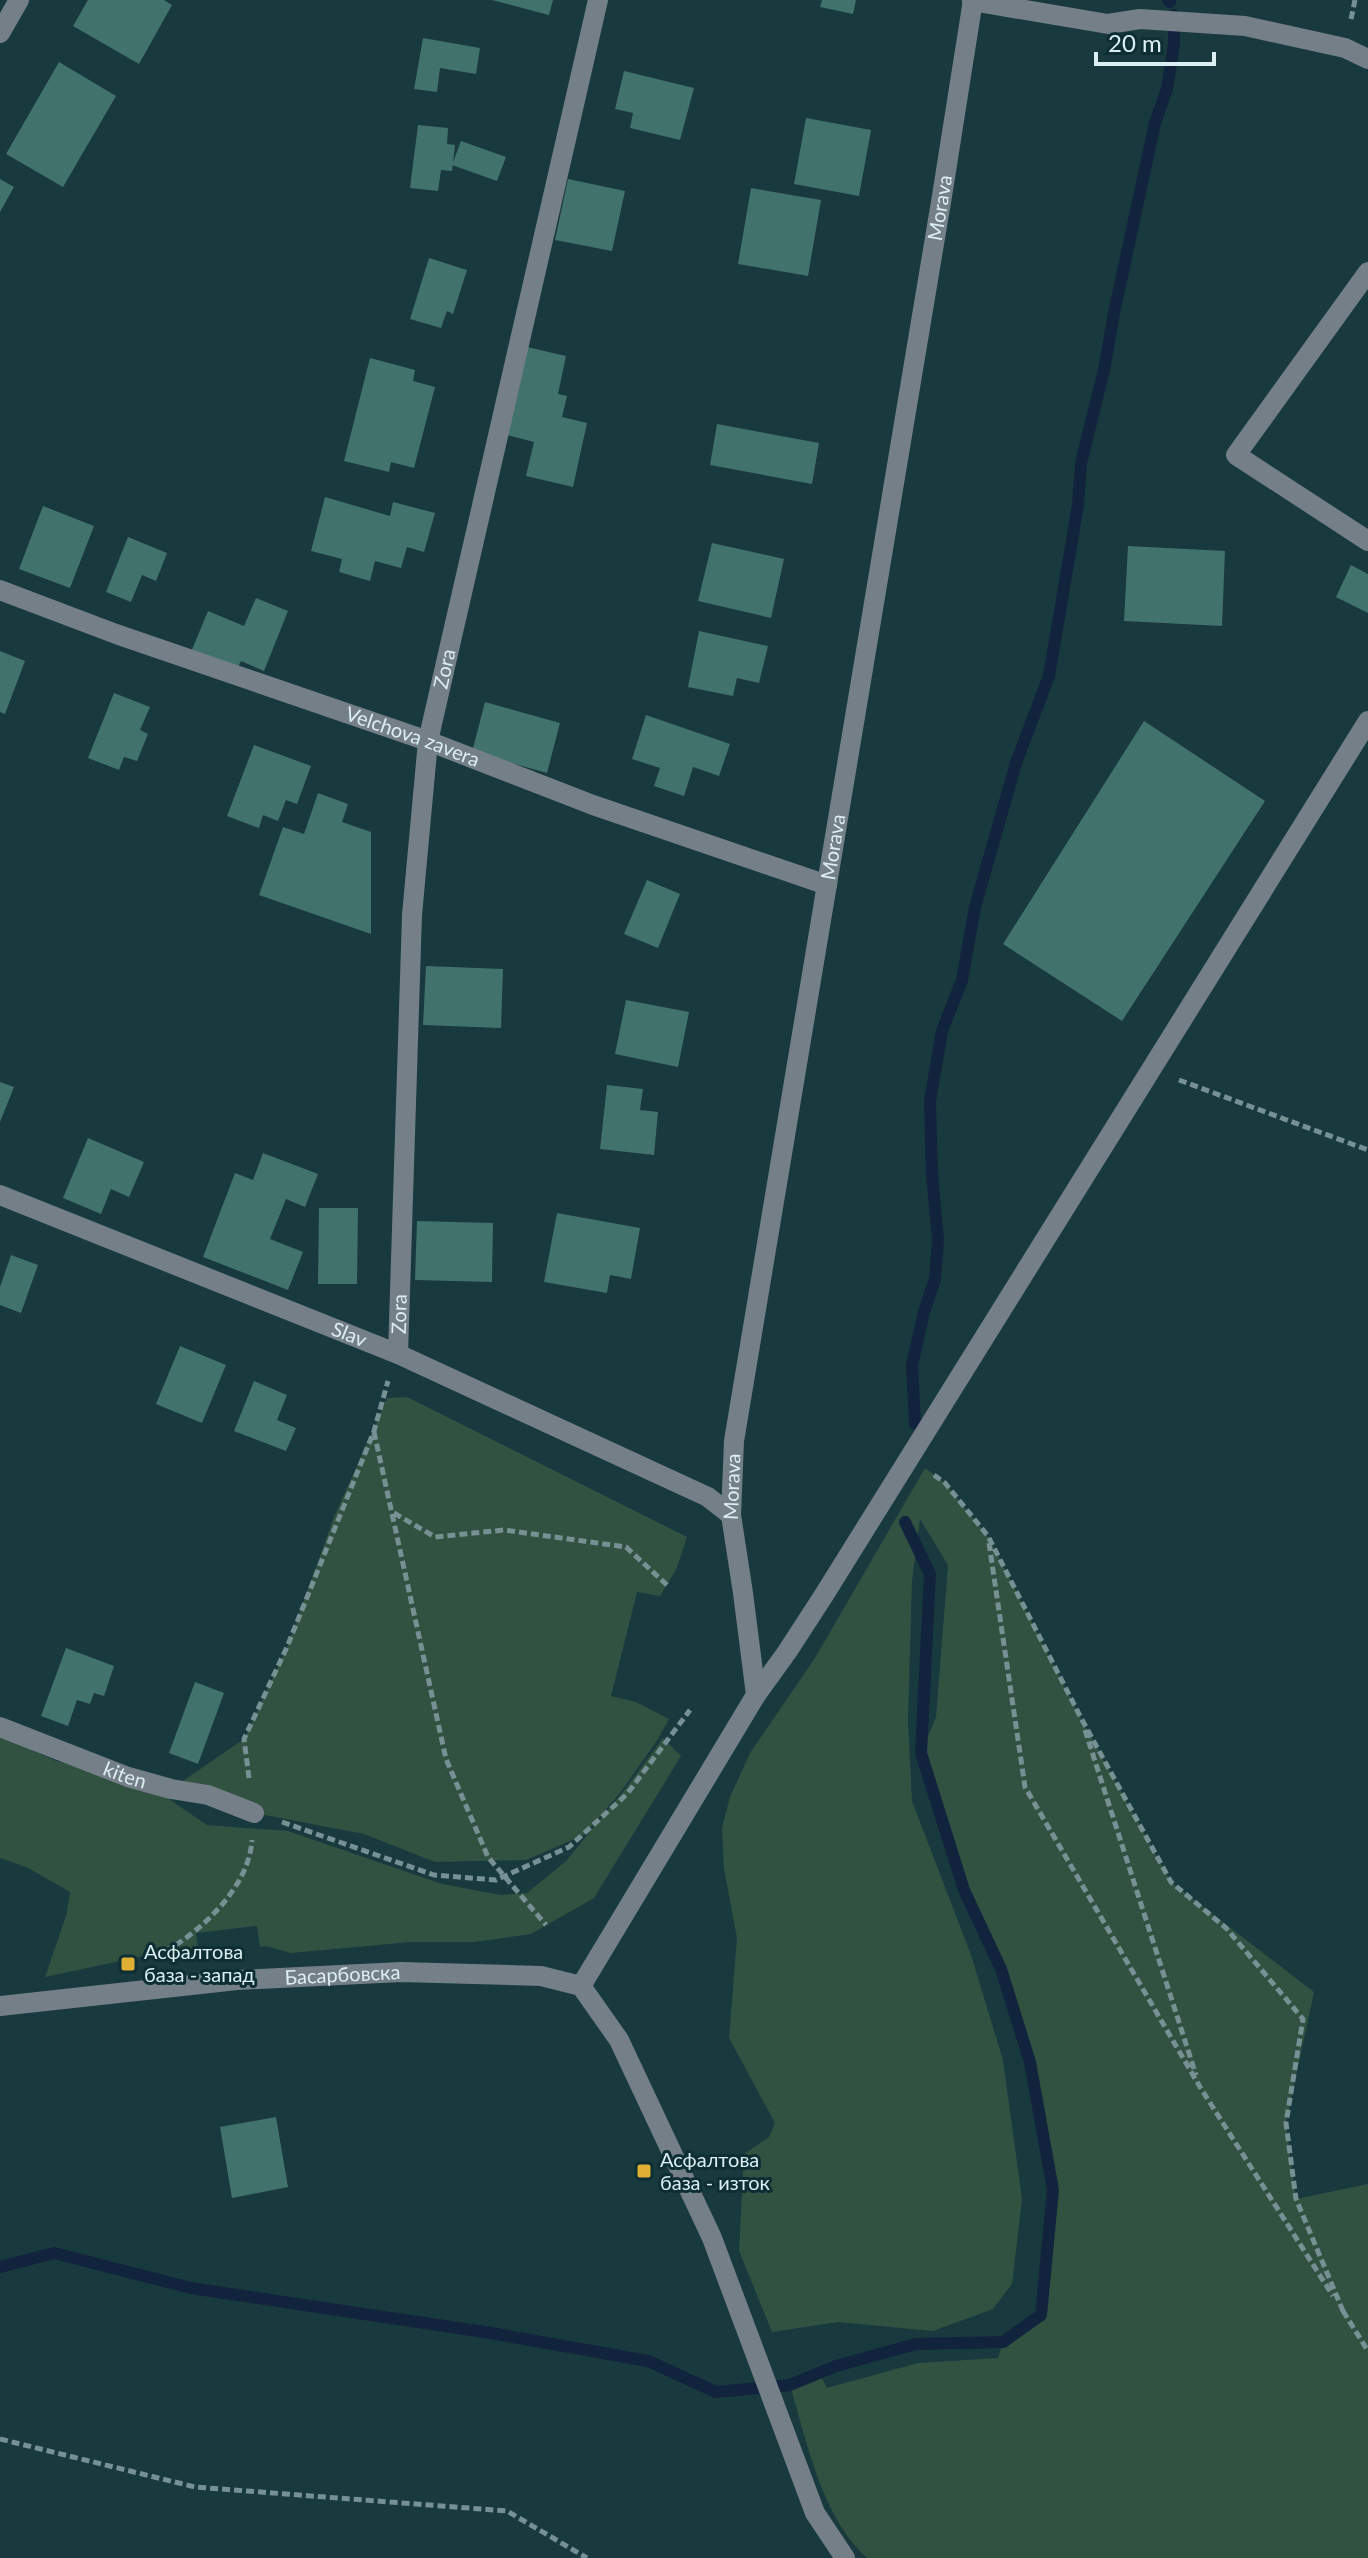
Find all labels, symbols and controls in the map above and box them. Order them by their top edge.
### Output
scale bar [1096,16,1214,66]
text: 20 m [1108,28,1162,57]
street label: Morava [922,173,956,243]
street label: Zora [427,646,460,691]
street label: Velchova zavera [343,701,484,771]
street label: Morava [815,812,850,882]
street label: Zora [386,1294,411,1334]
street label: Slav [329,1316,371,1352]
street label: Morava [718,1453,744,1520]
street label: kiten [100,1756,149,1793]
place label: Асфалтова база - запад [144,1939,255,1986]
marker: Асфалтова база - запад [119,1955,137,1973]
street label: Басарбовска [284,1959,401,1989]
place label: Асфалтова база - изток [660,2147,771,2194]
marker: Асфалтова база - изток [635,2162,653,2180]

